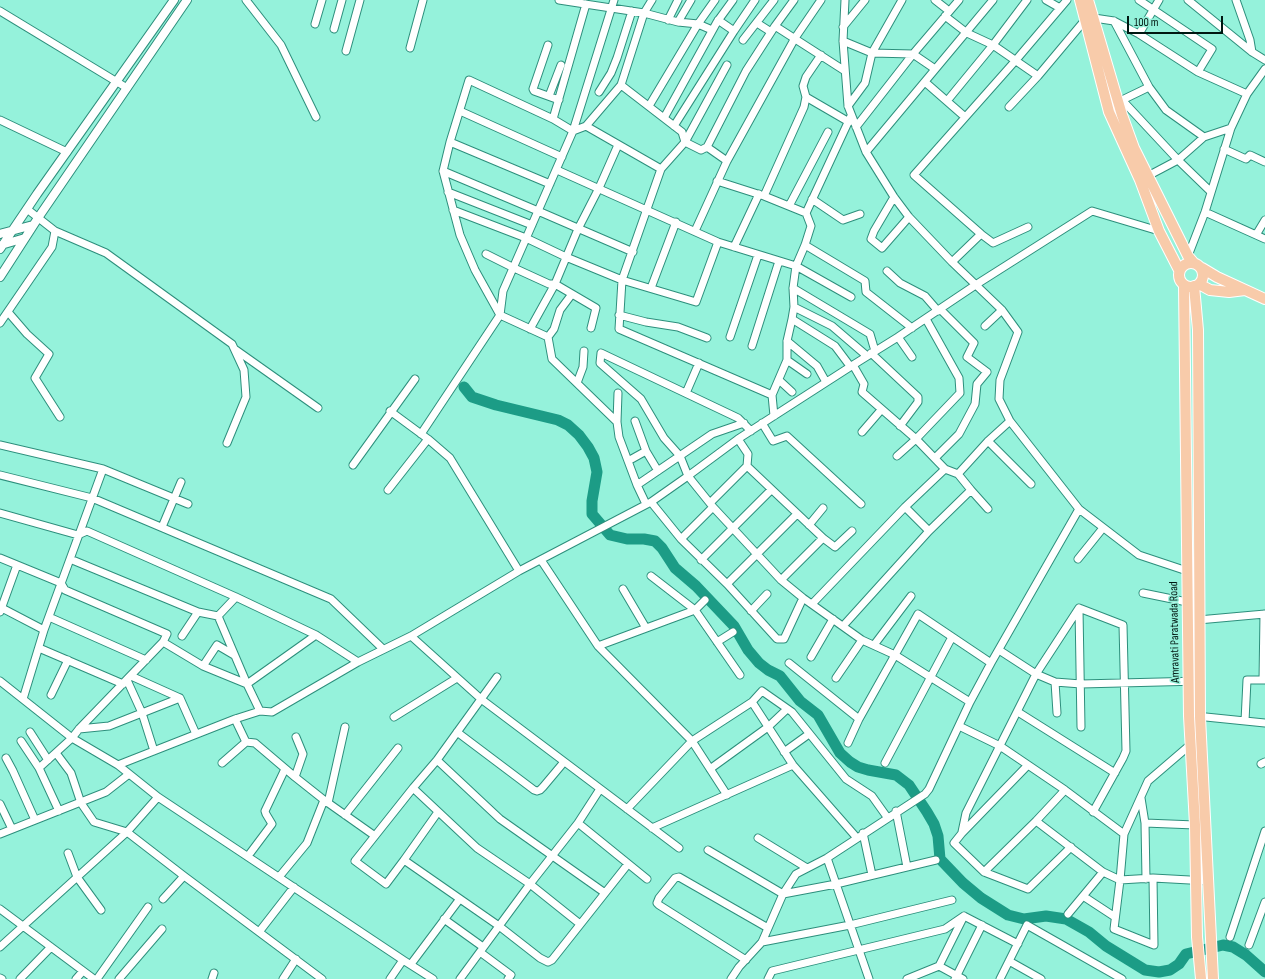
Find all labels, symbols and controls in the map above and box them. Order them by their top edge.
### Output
scale bar [1129,8,1225,34]
text: 100 m [1134,15,1159,30]
street label: Amravati Paratwada Road [1167,581,1183,683]

